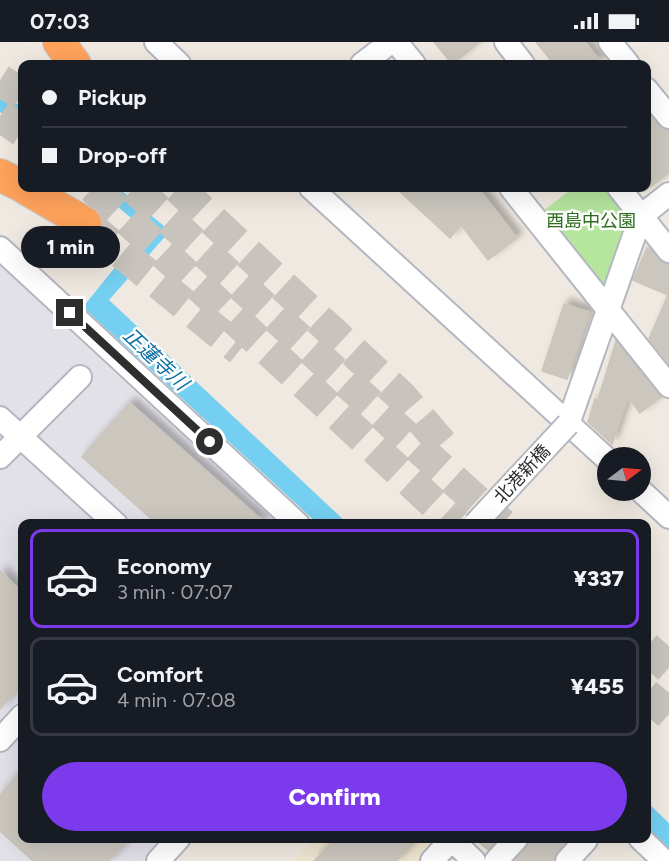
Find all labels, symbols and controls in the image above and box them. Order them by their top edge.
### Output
text: 07:03 [30,8,90,35]
text: Pickup [78,84,147,111]
text: Drop-off [78,142,167,169]
park label: 酉島中公園 [546,210,636,232]
callout: 1 min [20,226,119,268]
text: 1 min [47,235,94,259]
route end [56,299,83,326]
water label: 正蓮寺川 [119,323,195,396]
route start [196,428,223,455]
street label: 北港新橋 [489,440,555,508]
north arrow [597,447,651,501]
map controls [597,447,651,501]
icon: car [45,552,99,606]
text: Economy [117,553,212,580]
text: ¥337 [573,565,624,592]
text: 3 min · 07:07 [117,580,233,604]
icon: car [45,660,99,714]
text: Comfort [117,661,203,688]
text: ¥455 [571,673,624,700]
text: 4 min · 07:08 [117,688,236,712]
button: Confirm [42,762,627,831]

